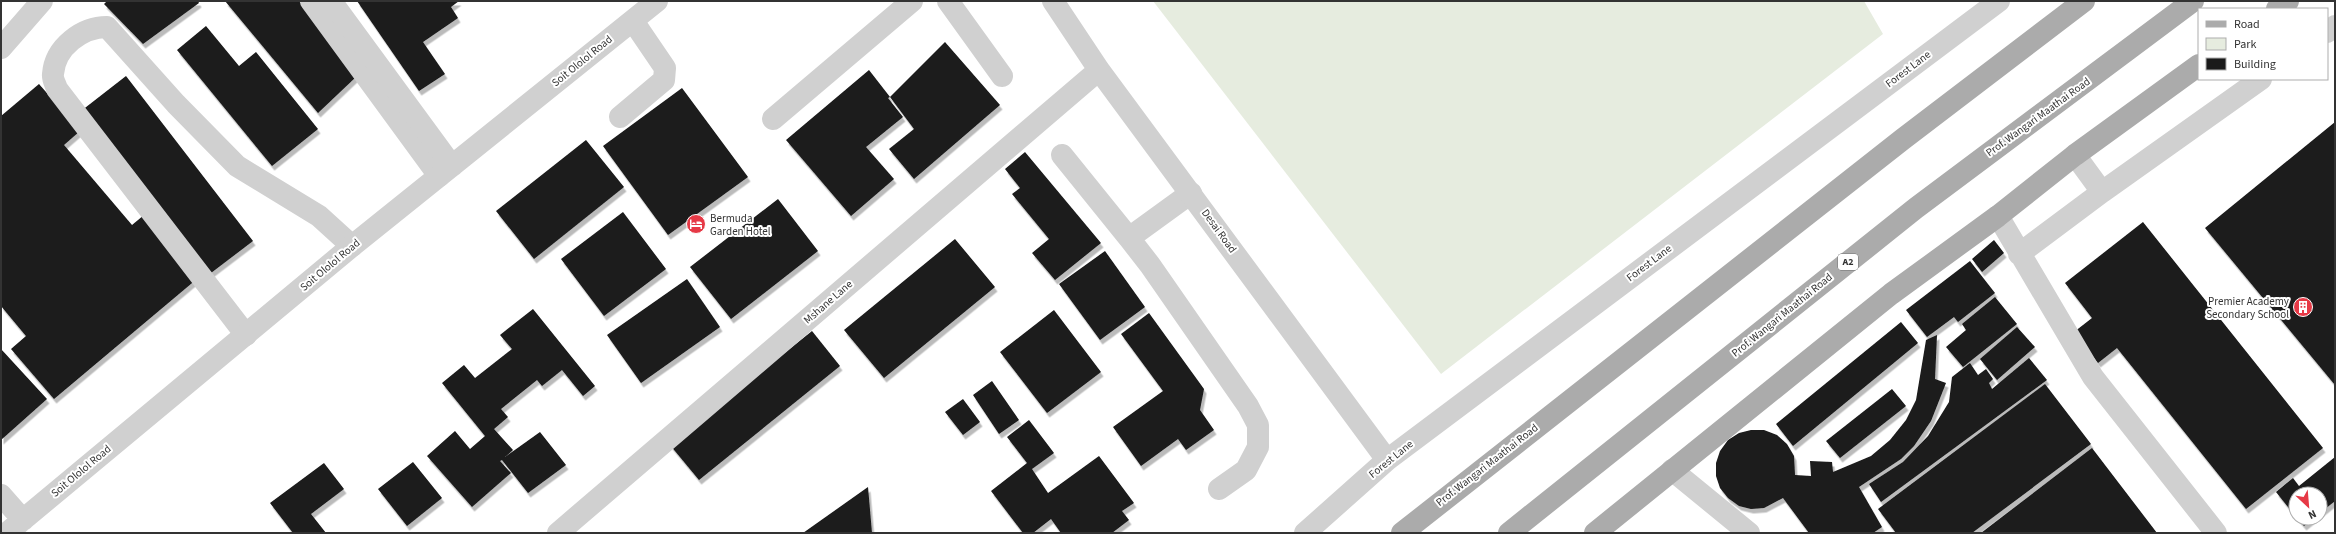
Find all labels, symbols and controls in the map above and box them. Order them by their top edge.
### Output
legend [2198,8,2328,80]
text: Road [2234,16,2260,33]
street label: Soit Ololol Road [549,32,615,90]
text: Park [2234,36,2256,53]
street label: Forest Lane [1882,47,1934,91]
text: Building [2234,56,2276,73]
street label: Prof. Wangari Maathai Road [1983,74,2093,160]
street label: Desai Road [1198,206,1240,256]
place label: Bermuda Garden Hotel [710,211,771,239]
hotel icon: Bermuda Garden Hotel [685,213,707,235]
street label: Soit Ololol Road [297,235,363,295]
street label: Forest Lane [1623,241,1675,285]
road number: A2 [1838,254,1858,270]
street label: Prof. Wangari Maathai Road [1728,270,1836,360]
street label: Mshane Lane [800,276,856,327]
place label: Premier Academy Secondary School [2206,294,2289,322]
building icon: Premier Academy Secondary School [2292,296,2314,318]
street label: Prof. Wangari Maathai Road [1433,420,1541,510]
street label: Forest Lane [1366,436,1417,482]
street label: Soit Ololol Road [48,441,114,501]
north arrow [2288,486,2328,526]
text: N [2306,506,2319,523]

